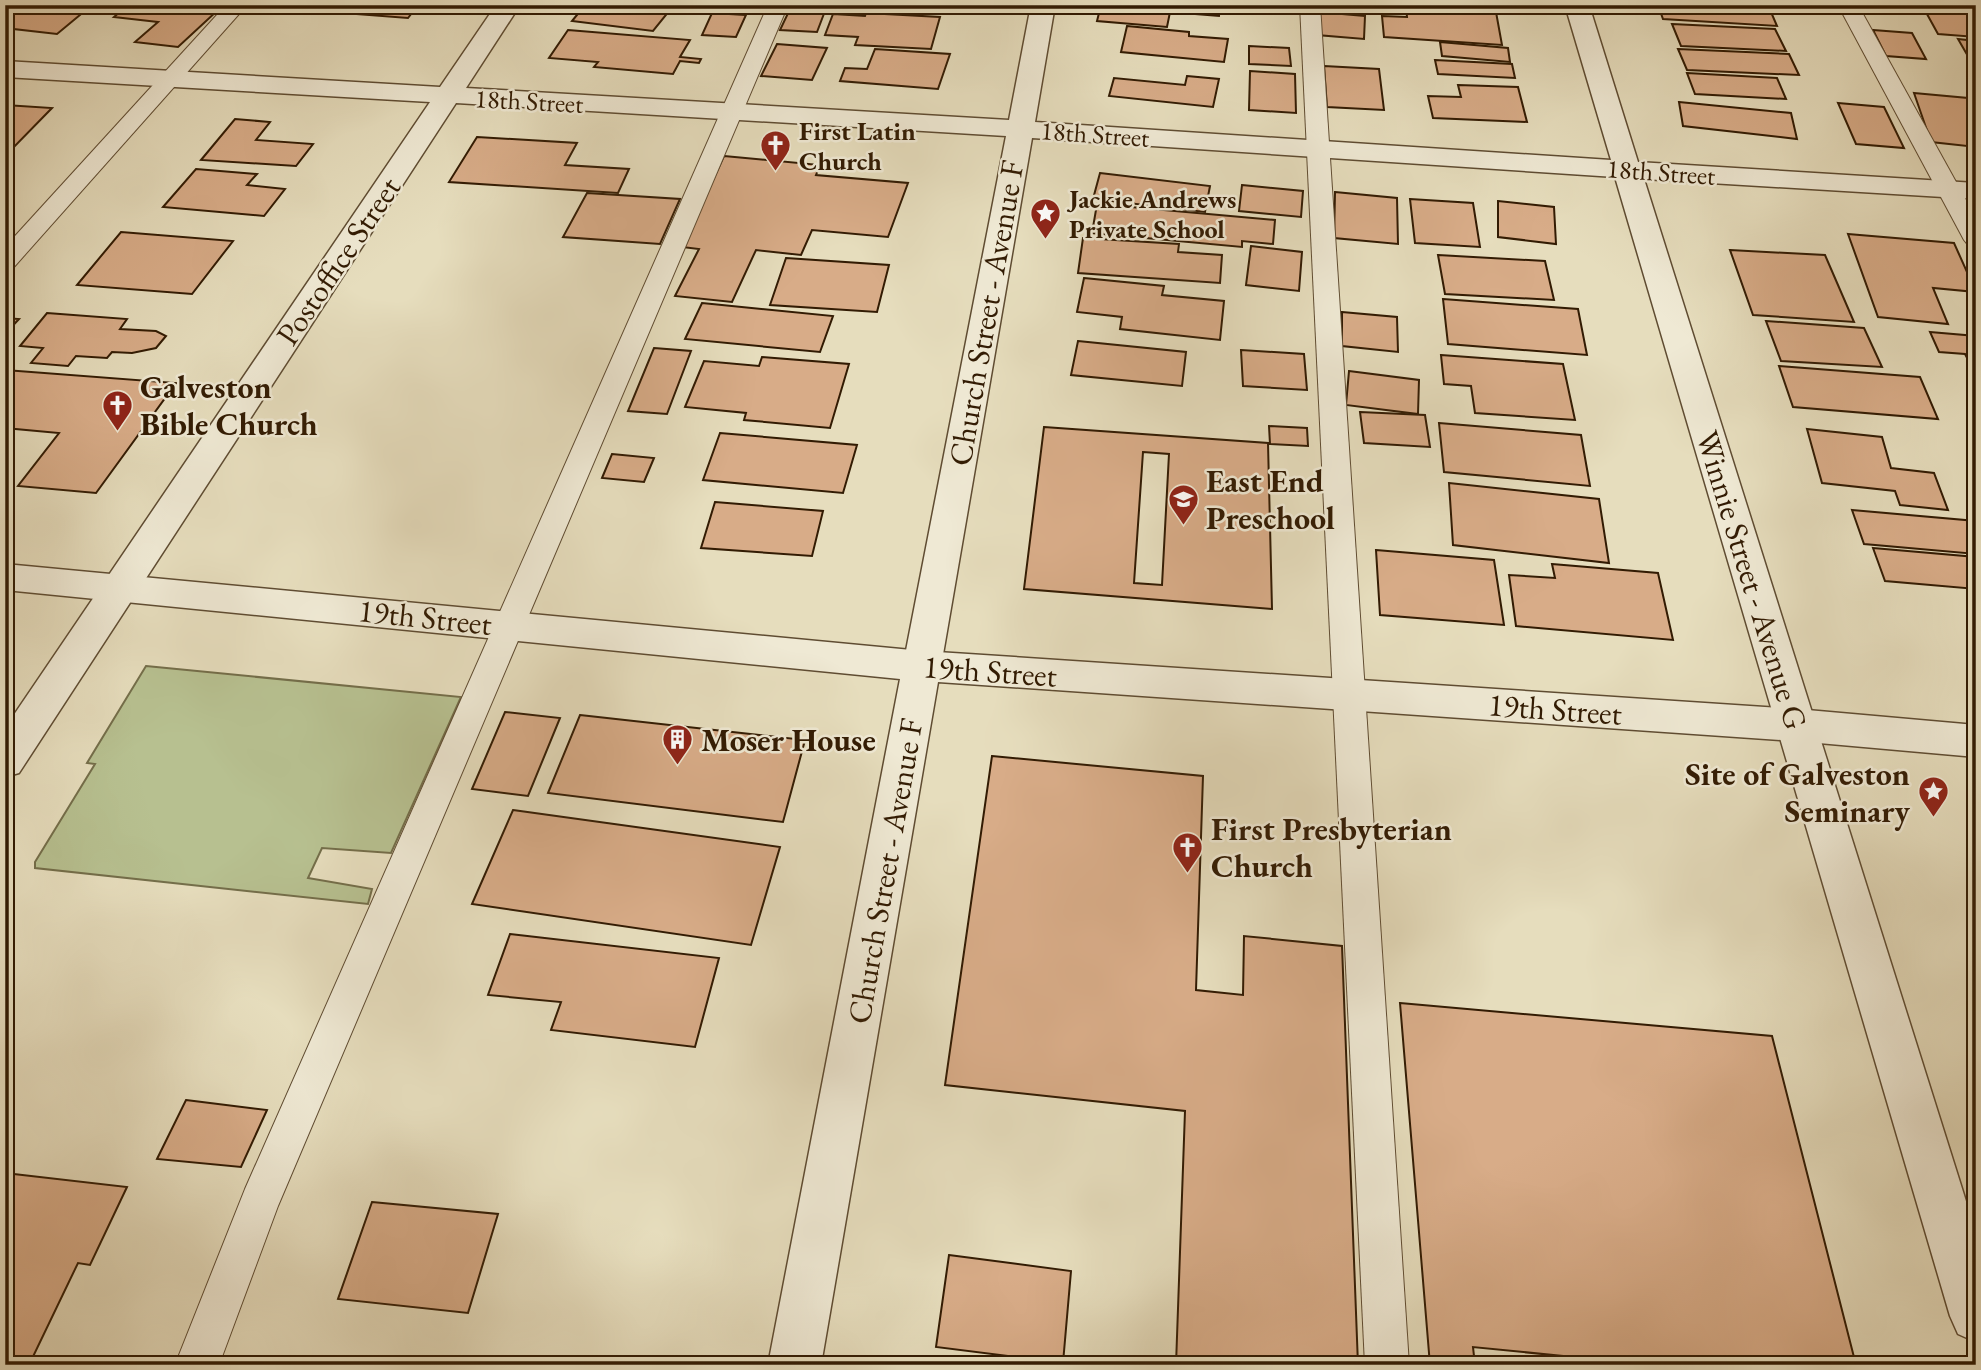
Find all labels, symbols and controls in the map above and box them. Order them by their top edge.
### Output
street label: 18th Street [474,81,584,121]
street label: 18th Street [1040,113,1150,155]
place label: First Latin Church [799,114,916,178]
church icon: First Latin Church [759,129,793,173]
street label: 18th Street [1606,151,1716,193]
street label: Church Street - Avenue F [938,157,1034,469]
street label: Postoffice Street [266,169,410,353]
place label: Jackie Andrews Private School [1066,182,1236,246]
place icon: Jackie Andrews Private School [1029,197,1063,241]
place label: Galveston Bible Church [140,366,318,445]
church icon: Galveston Bible Church [100,388,134,432]
street label: Winnie Street - Avenue G [1687,425,1817,735]
place label: East End Preschool [1206,460,1335,539]
school or university icon: East End Preschool [1166,482,1200,526]
street label: 19th Street [356,589,494,645]
street label: 19th Street [922,645,1058,697]
street label: 19th Street [1487,683,1623,735]
street label: Church Street - Avenue F [837,715,933,1027]
place label: Moser House [701,719,876,761]
building icon: Moser House [661,723,695,767]
place label: Site of Galveston Seminary [1685,753,1911,832]
place icon: Site of Galveston Seminary [1916,775,1950,819]
place label: First Presbyterian Church [1211,808,1452,887]
church icon: First Presbyterian Church [1171,830,1205,874]

